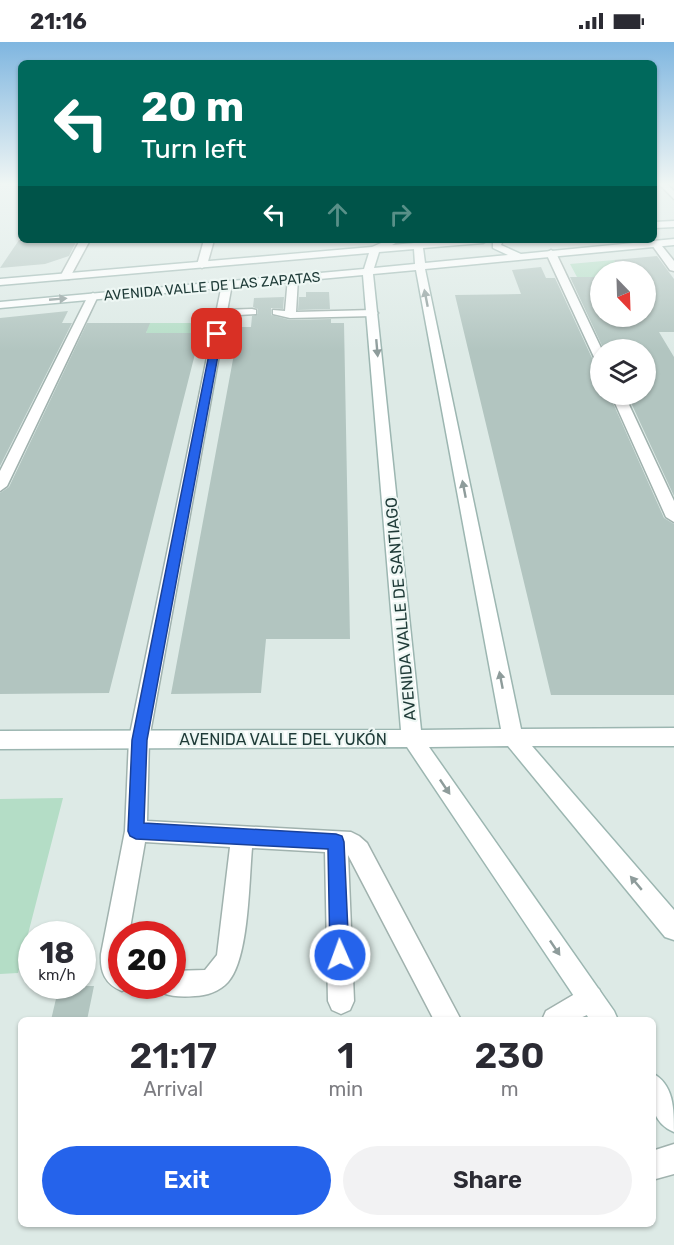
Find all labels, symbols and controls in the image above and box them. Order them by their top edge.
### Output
text: 21:16 [30,8,87,35]
text: 20 m [141,82,244,132]
icon: left [42,84,120,162]
text: Turn left [141,133,246,165]
icon: left [258,198,291,231]
icon: ahead [321,198,354,231]
icon: right [384,198,417,231]
north arrow [590,261,656,327]
map controls [590,261,656,405]
street label: AVENIDA VALLE DE LAS ZAPATAS [103,269,321,304]
one-way arrow [421,288,430,307]
one-way arrow [49,294,68,304]
pin [191,308,242,359]
icon: arrive [200,317,233,350]
one-way arrow [372,338,382,357]
button: layers [590,339,656,405]
one-way arrow [459,479,468,498]
street label: AVENIDA VALLE DE SANTIAGO [381,496,420,722]
one-way arrow [496,671,505,690]
street label: AVENIDA VALLE DEL YUKÓN [179,729,387,749]
one-way arrow [439,778,451,794]
one-way arrow [630,876,643,891]
speed limit sign: 20 [108,921,186,999]
position arrow [308,923,372,987]
text: 18 [39,935,75,971]
one-way arrow [549,939,561,955]
text: km/h [38,966,76,984]
text: 21:17 [129,1034,217,1077]
text: 1 [337,1034,354,1077]
text: 230 [475,1034,545,1077]
text: Arrival [143,1077,203,1101]
text: min [328,1077,363,1101]
text: m [501,1077,518,1101]
button: Exit [42,1146,331,1215]
button: Share [343,1146,632,1215]

